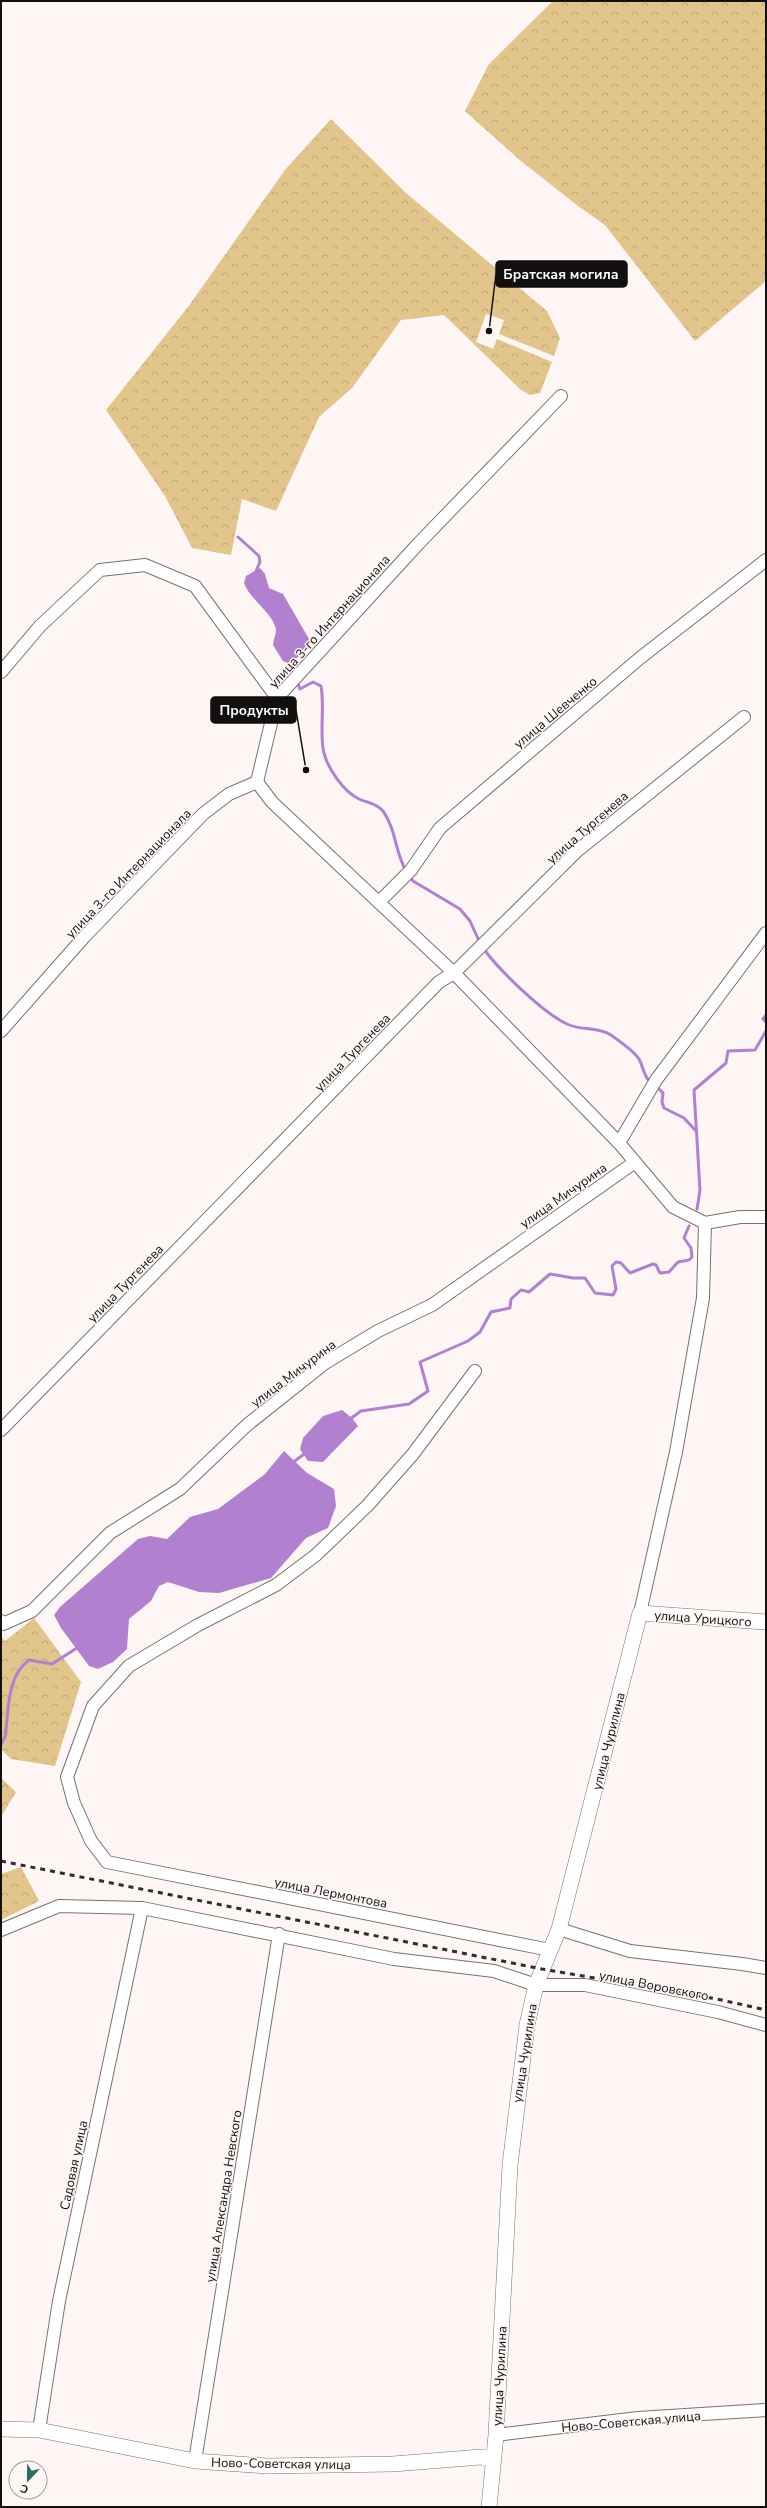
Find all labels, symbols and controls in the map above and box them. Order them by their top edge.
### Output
callout: Братская могила [496,261,627,287]
text: Братская могила [503,265,619,284]
street label: улица 3-го Интернационала [265,551,394,692]
street label: улица Шевченко [510,673,601,753]
callout: Продукты [211,697,296,723]
text: Продукты [219,701,289,720]
street label: улица Тургенева [543,787,632,868]
street label: улица 3-го Интернационала [62,805,195,942]
street label: улица Тургенева [311,1010,395,1096]
street label: улица Мичурина [517,1159,611,1233]
street label: улица Тургенева [84,1241,168,1327]
street label: улица Мичурина [247,1336,340,1412]
street label: улица Урицкого [654,1607,752,1631]
street label: улица Чурилина [588,1690,630,1792]
street label: улица Лермонтова [273,1873,389,1913]
street label: улица Воровского [597,1967,710,2005]
street label: улица Чурилина [508,2002,542,2104]
street label: улица Александра Невского [201,2109,247,2284]
street label: Садовая улица [56,2119,92,2212]
street label: улица Чурилина [488,2326,512,2427]
street label: Ново-Советская улица [561,2407,702,2437]
street label: Ново-Советская улица [211,2454,351,2474]
north arrow [8,2460,48,2500]
text: С [18,2480,31,2497]

